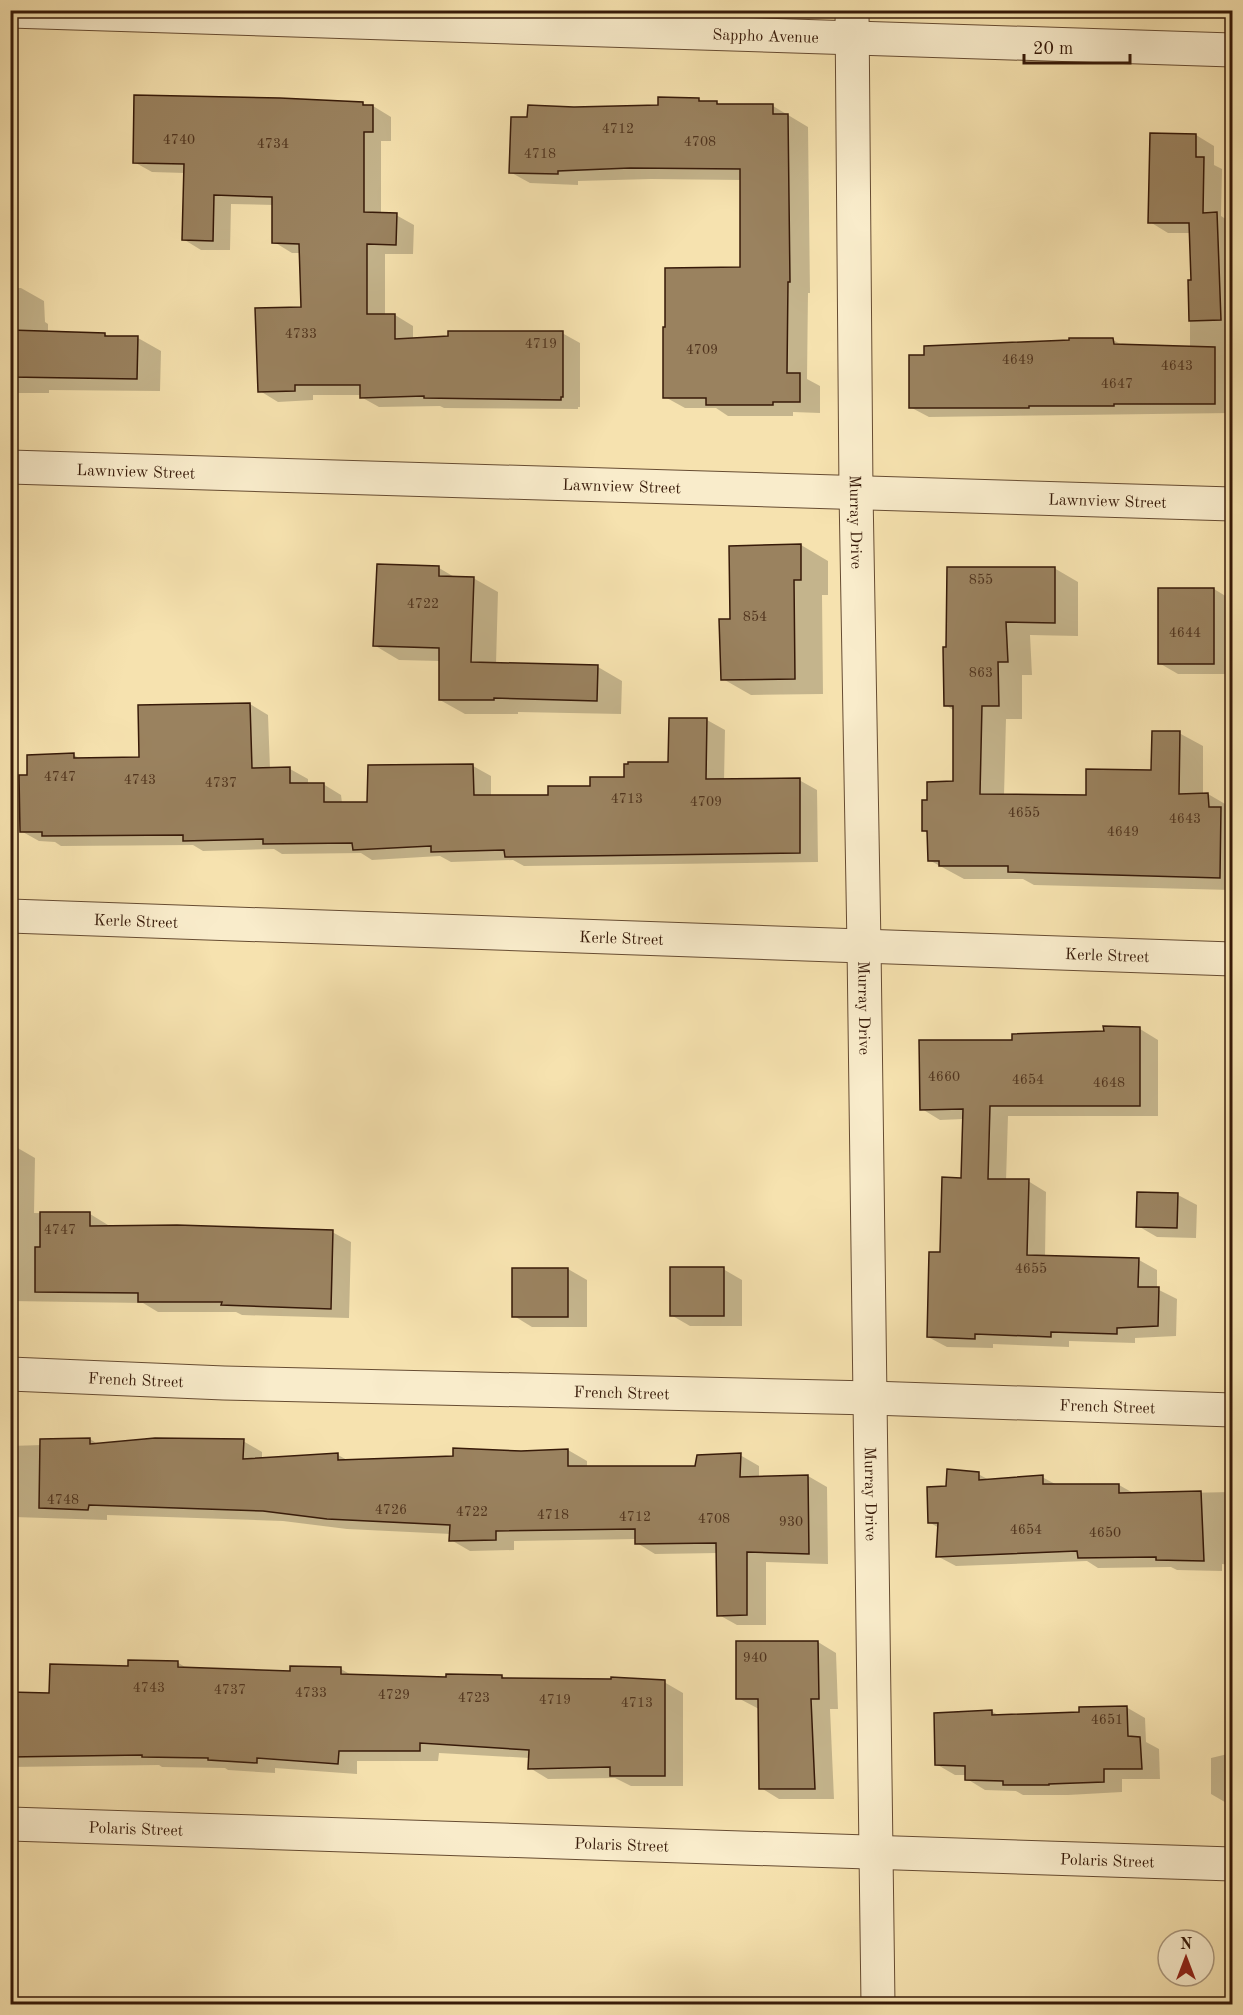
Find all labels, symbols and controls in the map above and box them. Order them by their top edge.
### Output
street label: Sappho Avenue [712,27,819,47]
scale bar [1024,27,1130,65]
text: 20 m [1033,40,1073,58]
house number: 4712 [602,122,634,136]
house number: 4740 [163,133,195,147]
house number: 4708 [684,135,716,149]
house number: 4734 [257,137,289,151]
house number: 4718 [524,147,556,161]
house number: 4733 [285,327,317,341]
house number: 4719 [525,337,557,351]
house number: 4709 [686,343,718,357]
house number: 4649 [1002,353,1034,367]
house number: 4643 [1161,359,1193,373]
house number: 4647 [1101,377,1133,391]
street label: Lawnview Street [76,463,196,483]
street label: Murray Drive [846,475,863,569]
street label: Lawnview Street [562,478,682,497]
street label: Lawnview Street [1048,492,1167,512]
house number: 855 [969,573,993,587]
house number: 4722 [407,597,439,611]
house number: 854 [743,610,767,624]
house number: 4644 [1169,626,1201,640]
house number: 863 [969,666,993,680]
house number: 4747 [44,770,76,784]
house number: 4743 [124,773,156,787]
house number: 4737 [205,776,237,790]
house number: 4713 [611,792,643,806]
house number: 4709 [690,795,722,809]
house number: 4655 [1008,806,1040,820]
house number: 4643 [1169,812,1201,826]
house number: 4649 [1107,825,1139,839]
street label: Kerle Street [93,913,179,932]
street label: Kerle Street [579,930,665,949]
street label: Kerle Street [1065,947,1150,966]
street label: Murray Drive [854,961,871,1055]
house number: 4660 [928,1070,960,1084]
house number: 4654 [1012,1073,1044,1087]
house number: 4648 [1093,1076,1125,1090]
house number: 4747 [44,1223,76,1237]
house number: 4655 [1015,1262,1047,1276]
street label: French Street [87,1371,185,1391]
street label: French Street [573,1385,670,1403]
street label: French Street [1059,1398,1156,1417]
street label: Murray Drive [861,1447,878,1541]
house number: 4748 [47,1493,79,1507]
house number: 4726 [375,1503,407,1517]
house number: 4722 [456,1505,488,1519]
house number: 4718 [537,1508,569,1522]
house number: 4712 [619,1510,651,1524]
house number: 4708 [698,1512,730,1526]
house number: 930 [779,1515,803,1529]
house number: 4654 [1010,1523,1042,1537]
house number: 4650 [1089,1526,1121,1540]
house number: 940 [743,1651,767,1665]
house number: 4743 [133,1681,165,1695]
house number: 4737 [214,1683,246,1697]
house number: 4733 [295,1686,327,1700]
house number: 4729 [378,1688,410,1702]
house number: 4723 [458,1691,490,1705]
house number: 4719 [539,1693,571,1707]
house number: 4713 [621,1696,653,1710]
house number: 4651 [1091,1713,1123,1727]
street label: Polaris Street [88,1821,184,1840]
street label: Polaris Street [574,1836,670,1856]
street label: Polaris Street [1060,1852,1155,1871]
north arrow [1156,1928,1216,1988]
text: N [1180,1937,1193,1953]

